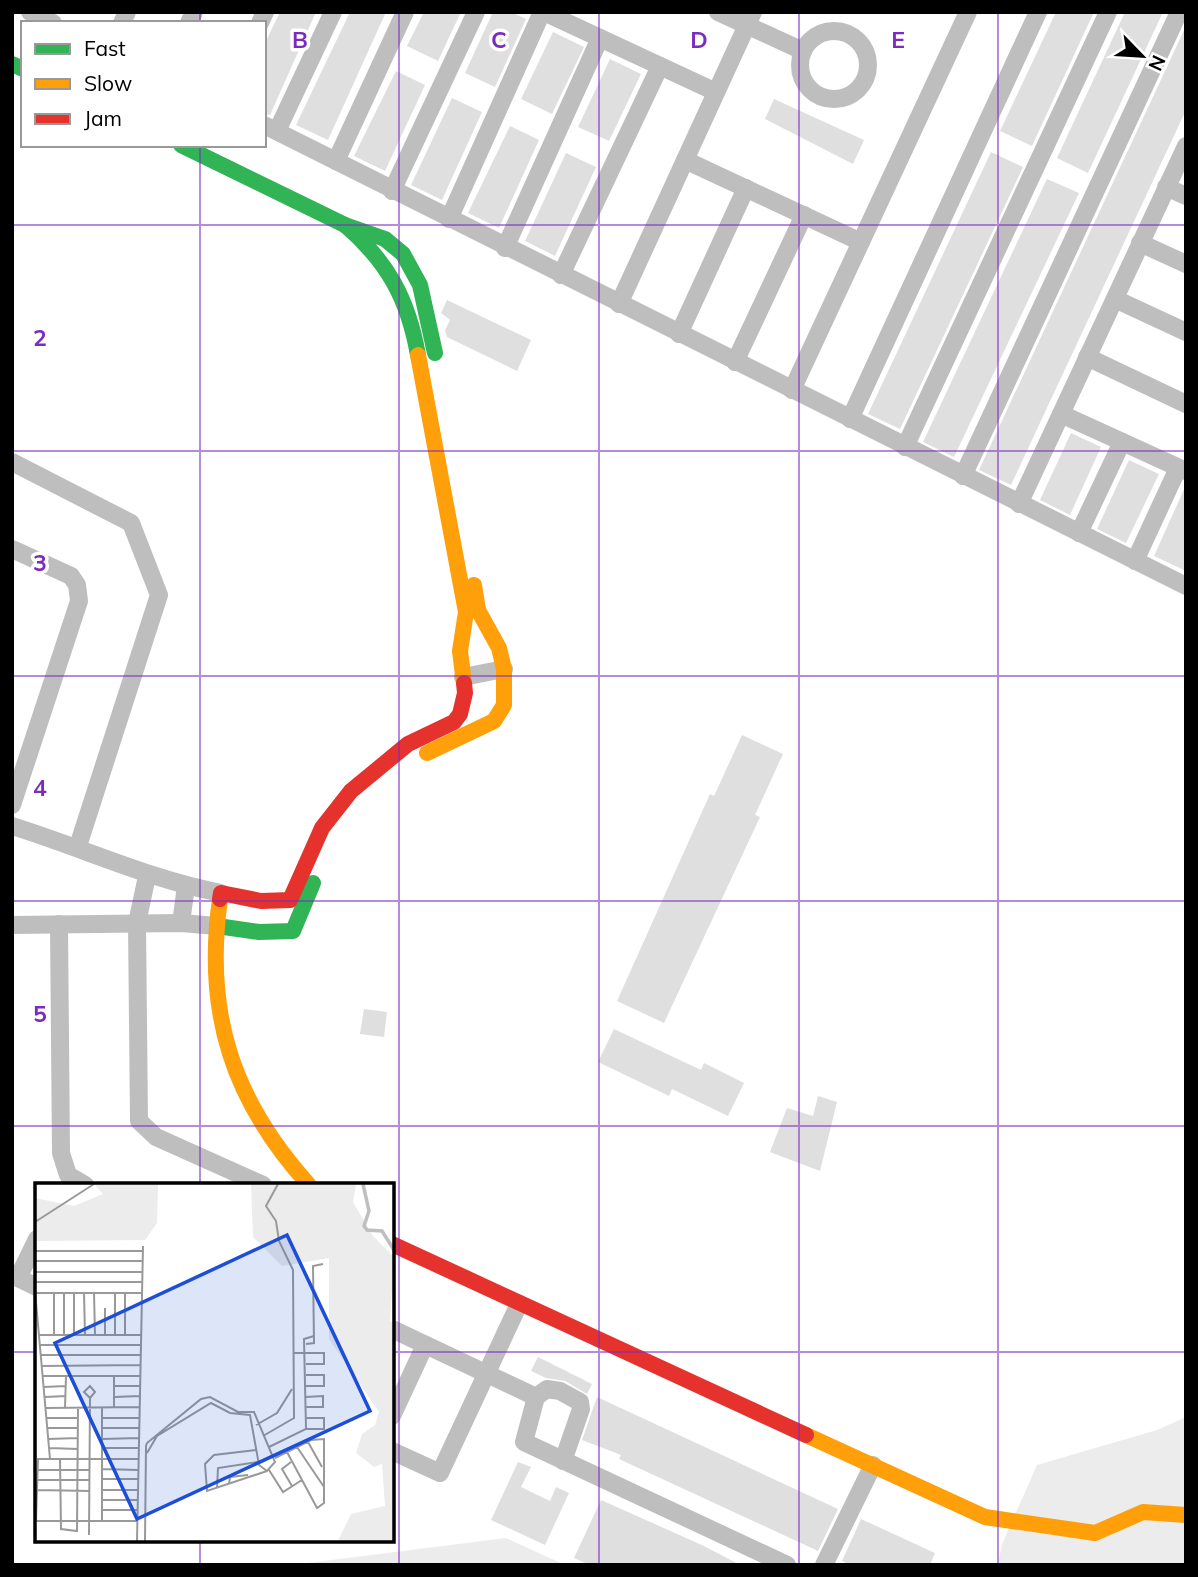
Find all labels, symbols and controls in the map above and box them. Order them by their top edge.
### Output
legend [21,21,266,147]
north arrow [1107,21,1177,91]
text: B [292,25,308,54]
text: C [491,25,507,54]
text: D [690,25,708,54]
text: E [891,25,905,54]
text: Fast [84,35,126,61]
text: N [1143,52,1171,75]
text: Slow [84,70,132,96]
text: Jam [84,105,122,131]
text: 2 [33,323,47,352]
text: 3 [33,548,47,577]
text: 4 [33,773,47,802]
text: 5 [33,999,47,1028]
inset map [35,1183,394,1542]

